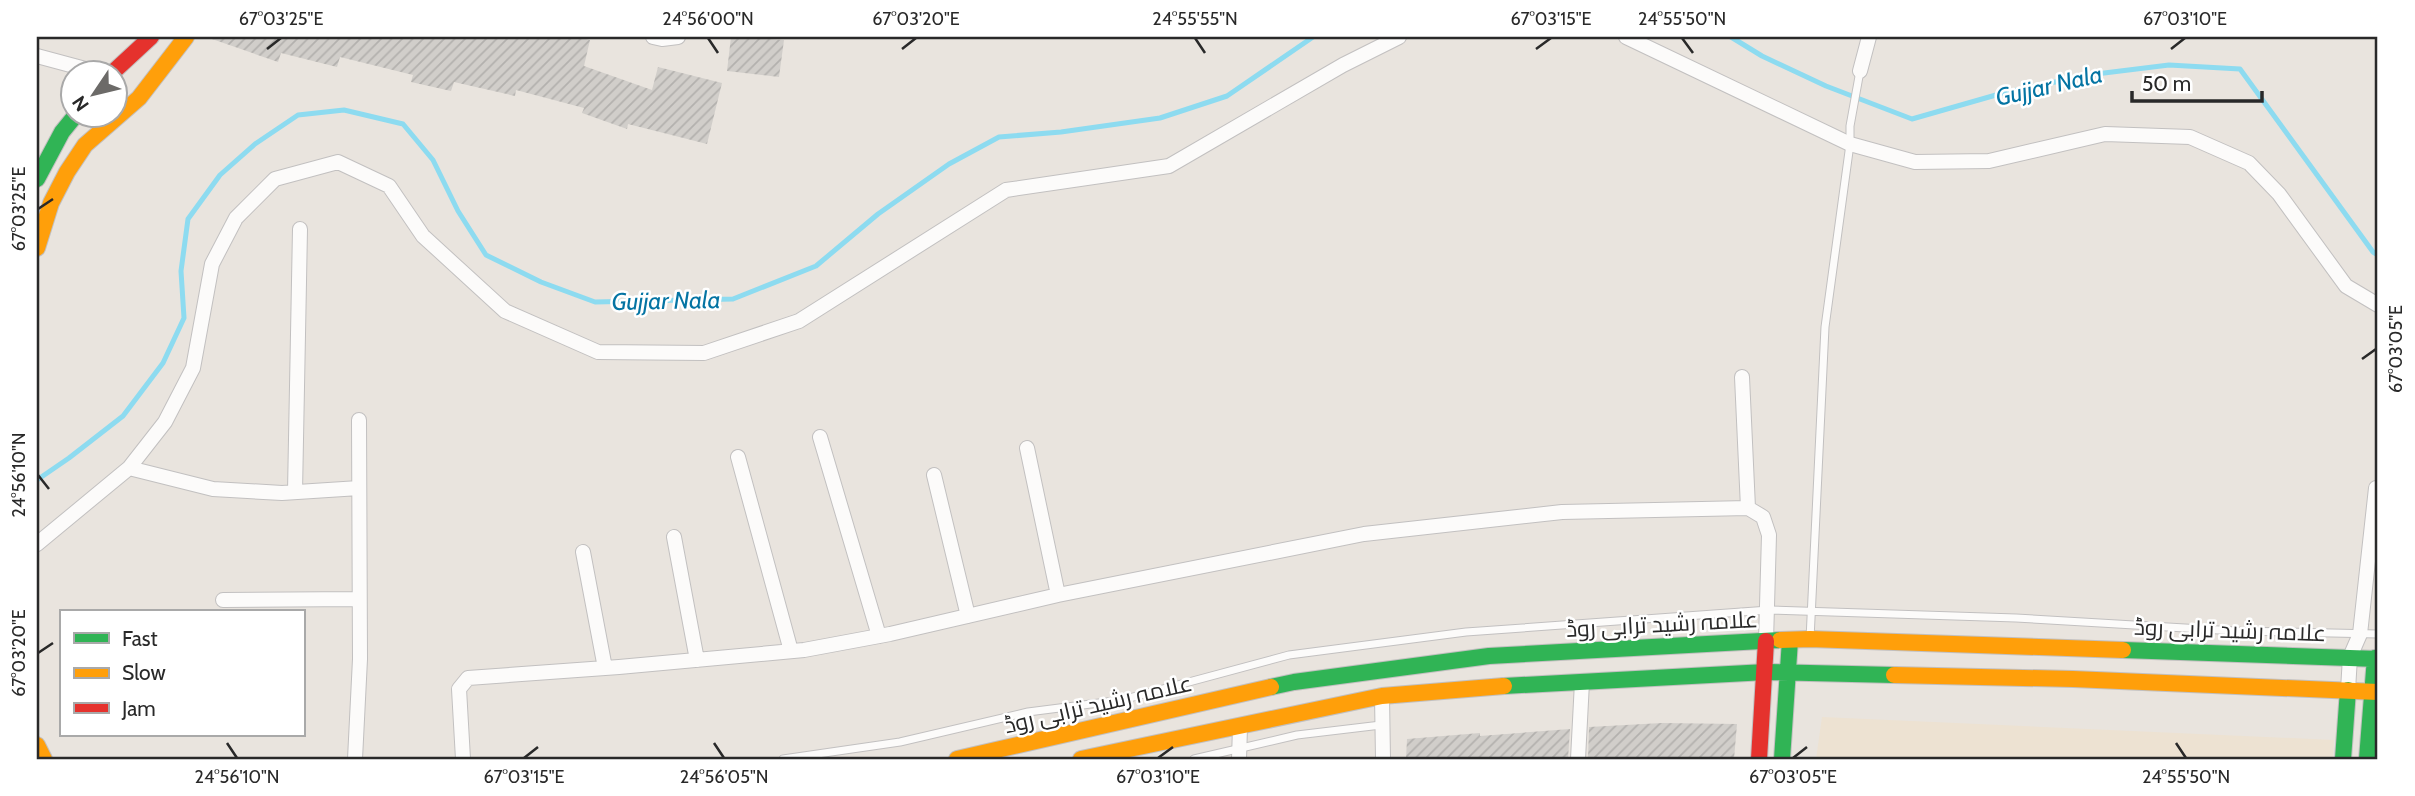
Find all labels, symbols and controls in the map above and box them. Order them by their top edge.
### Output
text: 67°03'25"E [239,8,323,30]
text: 24°56'00"N [662,8,754,30]
text: 67°03'20"E [872,8,960,30]
text: 24°55'55"N [1152,8,1238,30]
text: 67°03'15"E [1510,8,1592,30]
text: 24°55'50"N [1638,8,1726,30]
text: 67°03'10"E [2143,8,2227,30]
water label: Gujjar Nala [1993,59,2105,112]
north arrow [60,60,130,130]
scale bar [2132,60,2261,104]
text: 50 m [2142,71,2191,96]
text: N [67,91,94,116]
text: 67°03'25"E [8,167,30,251]
water label: Gujjar Nala [611,285,721,316]
text: 67°03'05"E [2385,305,2407,393]
text: 24°56'10"N [8,433,30,517]
street label: علامہ رشید ترابی روڈ [1565,605,1759,643]
text: 67°03'20"E [8,609,30,697]
legend [60,610,304,736]
street label: علامہ رشید ترابی روڈ [2133,613,2327,647]
text: Fast [122,626,158,651]
text: Slow [122,660,166,685]
street label: علامہ رشید ترابی روڈ [1001,669,1195,739]
text: Jam [121,696,156,721]
text: 24°56'10"N [195,766,279,788]
text: 67°03'15"E [483,766,565,788]
text: 24°56'05"N [680,766,768,788]
text: 67°03'10"E [1116,766,1200,788]
text: 67°03'05"E [1749,766,1837,788]
text: 24°55'50"N [2142,766,2230,788]

